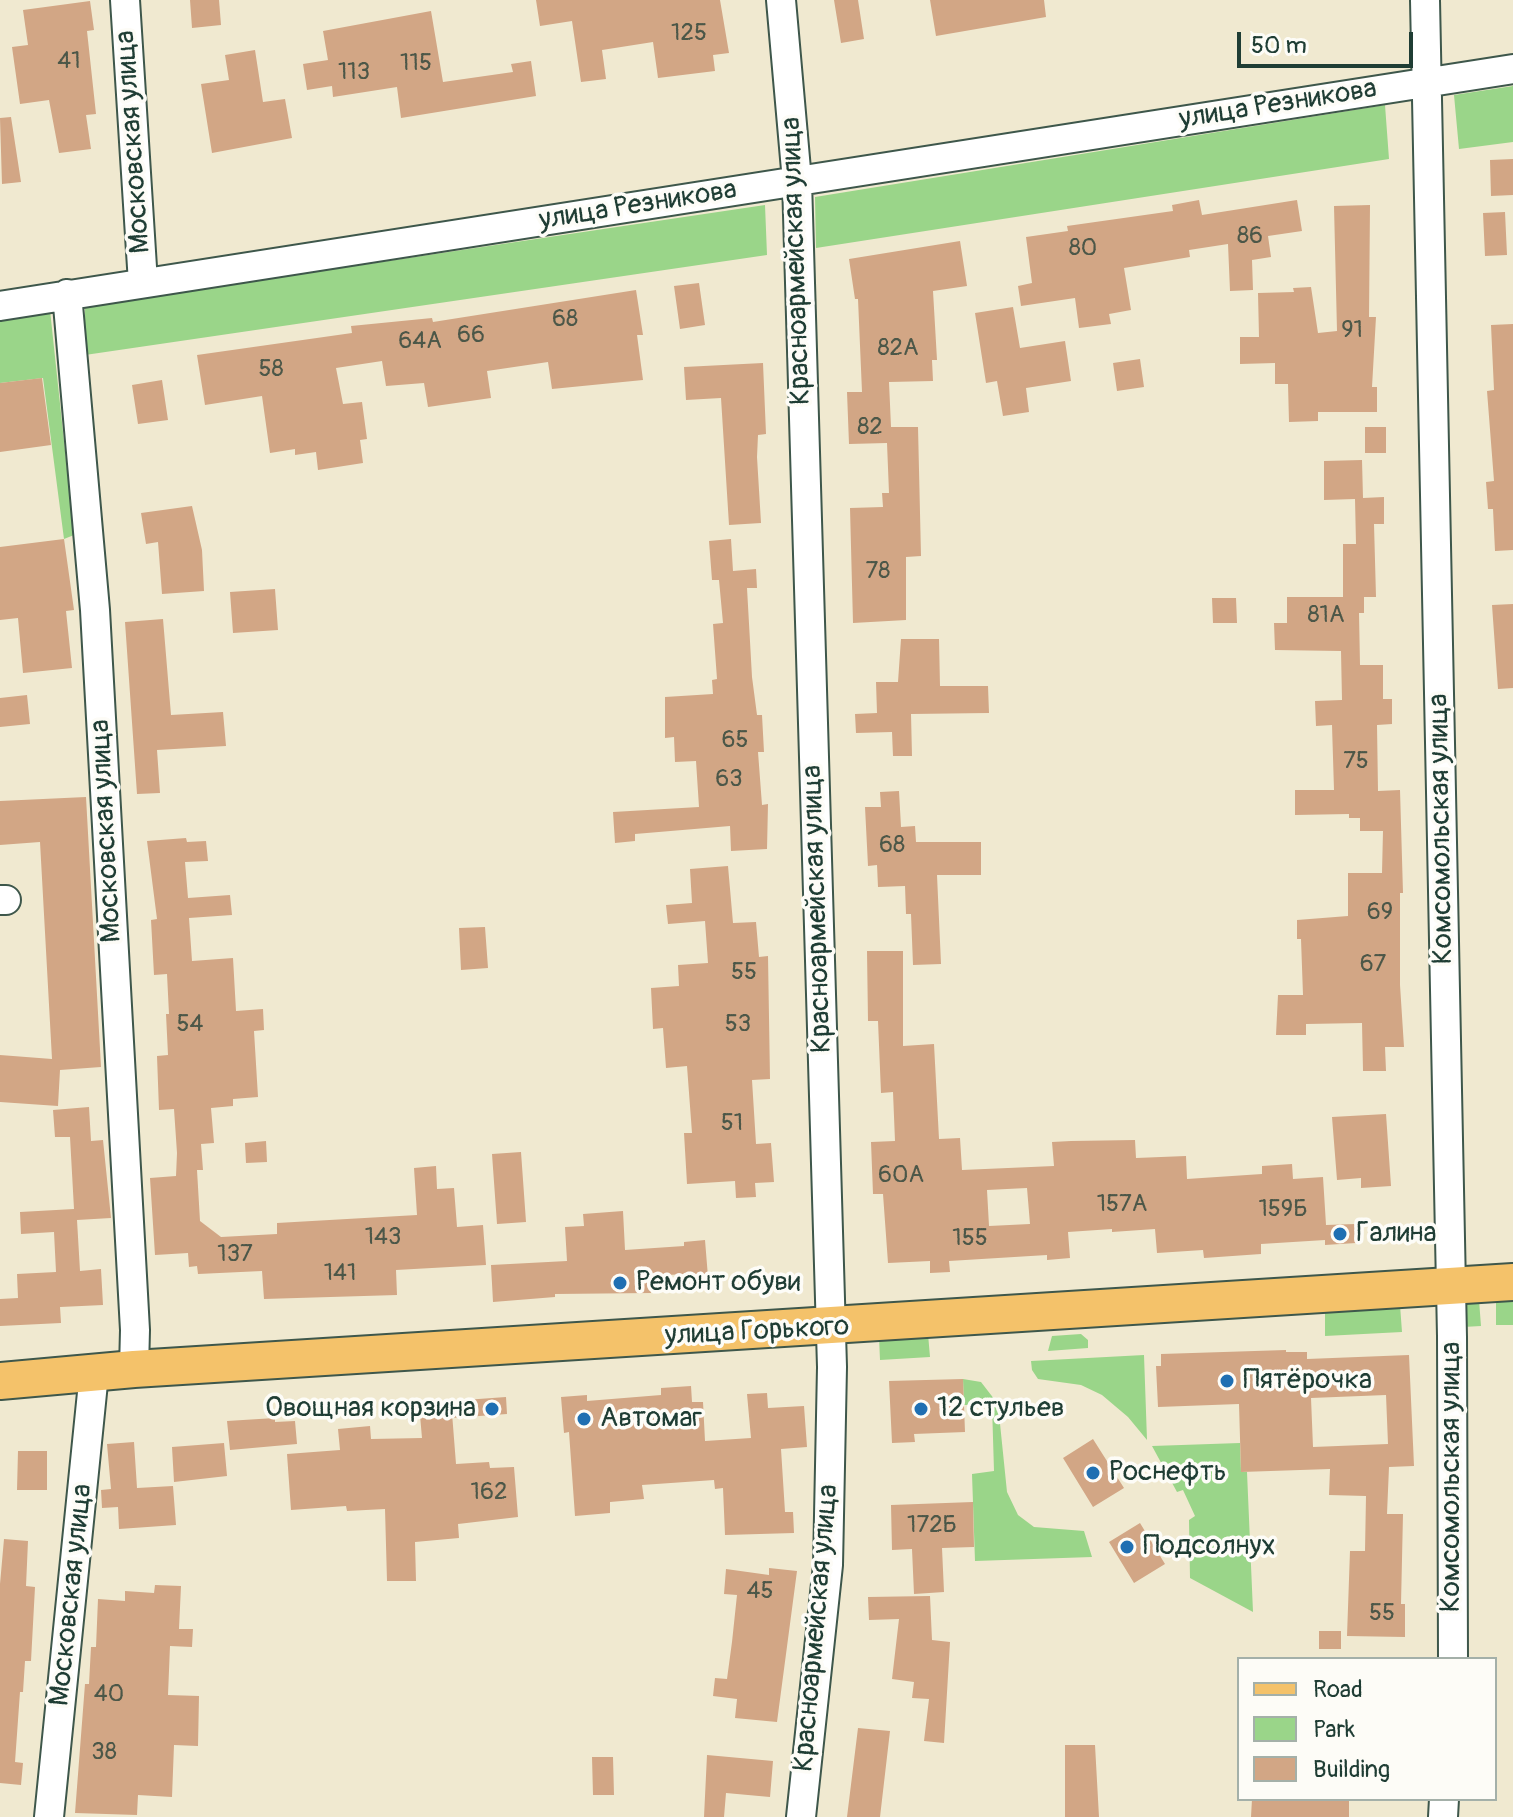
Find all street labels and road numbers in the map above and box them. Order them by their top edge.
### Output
street label: Московская улица [109,29,159,255]
street label: улица Резникова [1177,73,1379,137]
street label: Красноармейская улица [775,116,819,406]
street label: улица Резникова [537,174,739,238]
street label: Комсомольская улица [1423,693,1461,965]
street label: Московская улица [84,719,130,943]
street label: Красноармейская улица [796,764,840,1054]
street label: улица Горького [664,1310,850,1354]
street label: Комсомольская улица [1435,1342,1469,1612]
street label: Московская улица [44,1482,100,1708]
street label: Красноармейская улица [788,1483,846,1773]

